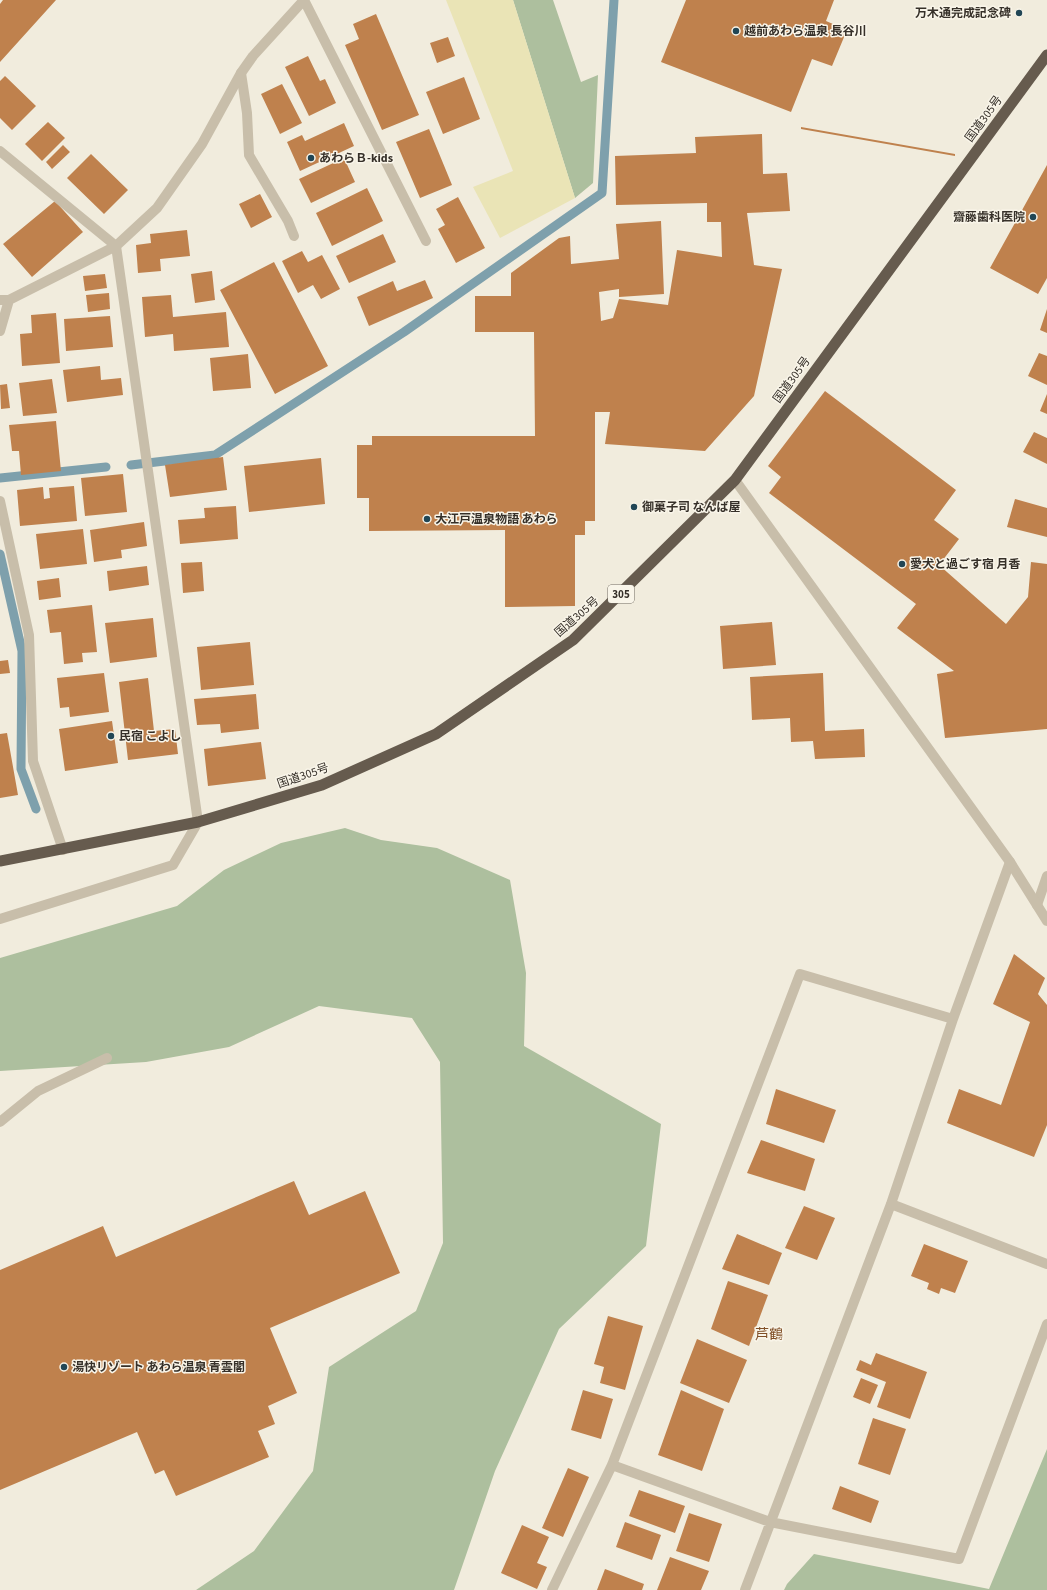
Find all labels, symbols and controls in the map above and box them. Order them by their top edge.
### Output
place label: 万木通完成記念碑 [915,5,1011,22]
marker: 万木通完成記念碑 [1014,8,1024,18]
place label: 越前あわら温泉 長谷川 [744,23,866,40]
marker: 越前あわら温泉 長谷川 [731,26,741,36]
street label: 国道305号 [961,92,1007,146]
place label: あわらＢ-kids [319,150,393,167]
marker: あわらＢ-kids [306,153,316,163]
place label: 齋藤歯科医院 [953,209,1025,226]
marker: 齋藤歯科医院 [1028,212,1038,222]
street label: 国道305号 [769,353,815,407]
place label: 御菓子司 なんば屋 [642,499,740,516]
marker: 御菓子司 なんば屋 [629,502,639,512]
place label: 大江戸温泉物語 あわら [435,511,557,528]
marker: 大江戸温泉物語 あわら [422,514,432,524]
place label: 愛犬と過ごす宿 月香 [910,556,1021,573]
marker: 愛犬と過ごす宿 月香 [897,559,907,569]
road number: 305 [608,585,634,603]
street label: 国道305号 [551,593,603,641]
place label: 民宿 こよし [119,728,181,745]
marker: 民宿 こよし [106,731,116,741]
street label: 国道305号 [275,759,331,793]
district label: 芦鶴 [755,1325,783,1345]
place label: 湯快リゾート あわら温泉 青雲閣 [72,1359,245,1376]
marker: 湯快リゾート あわら温泉 青雲閣 [59,1362,69,1372]

